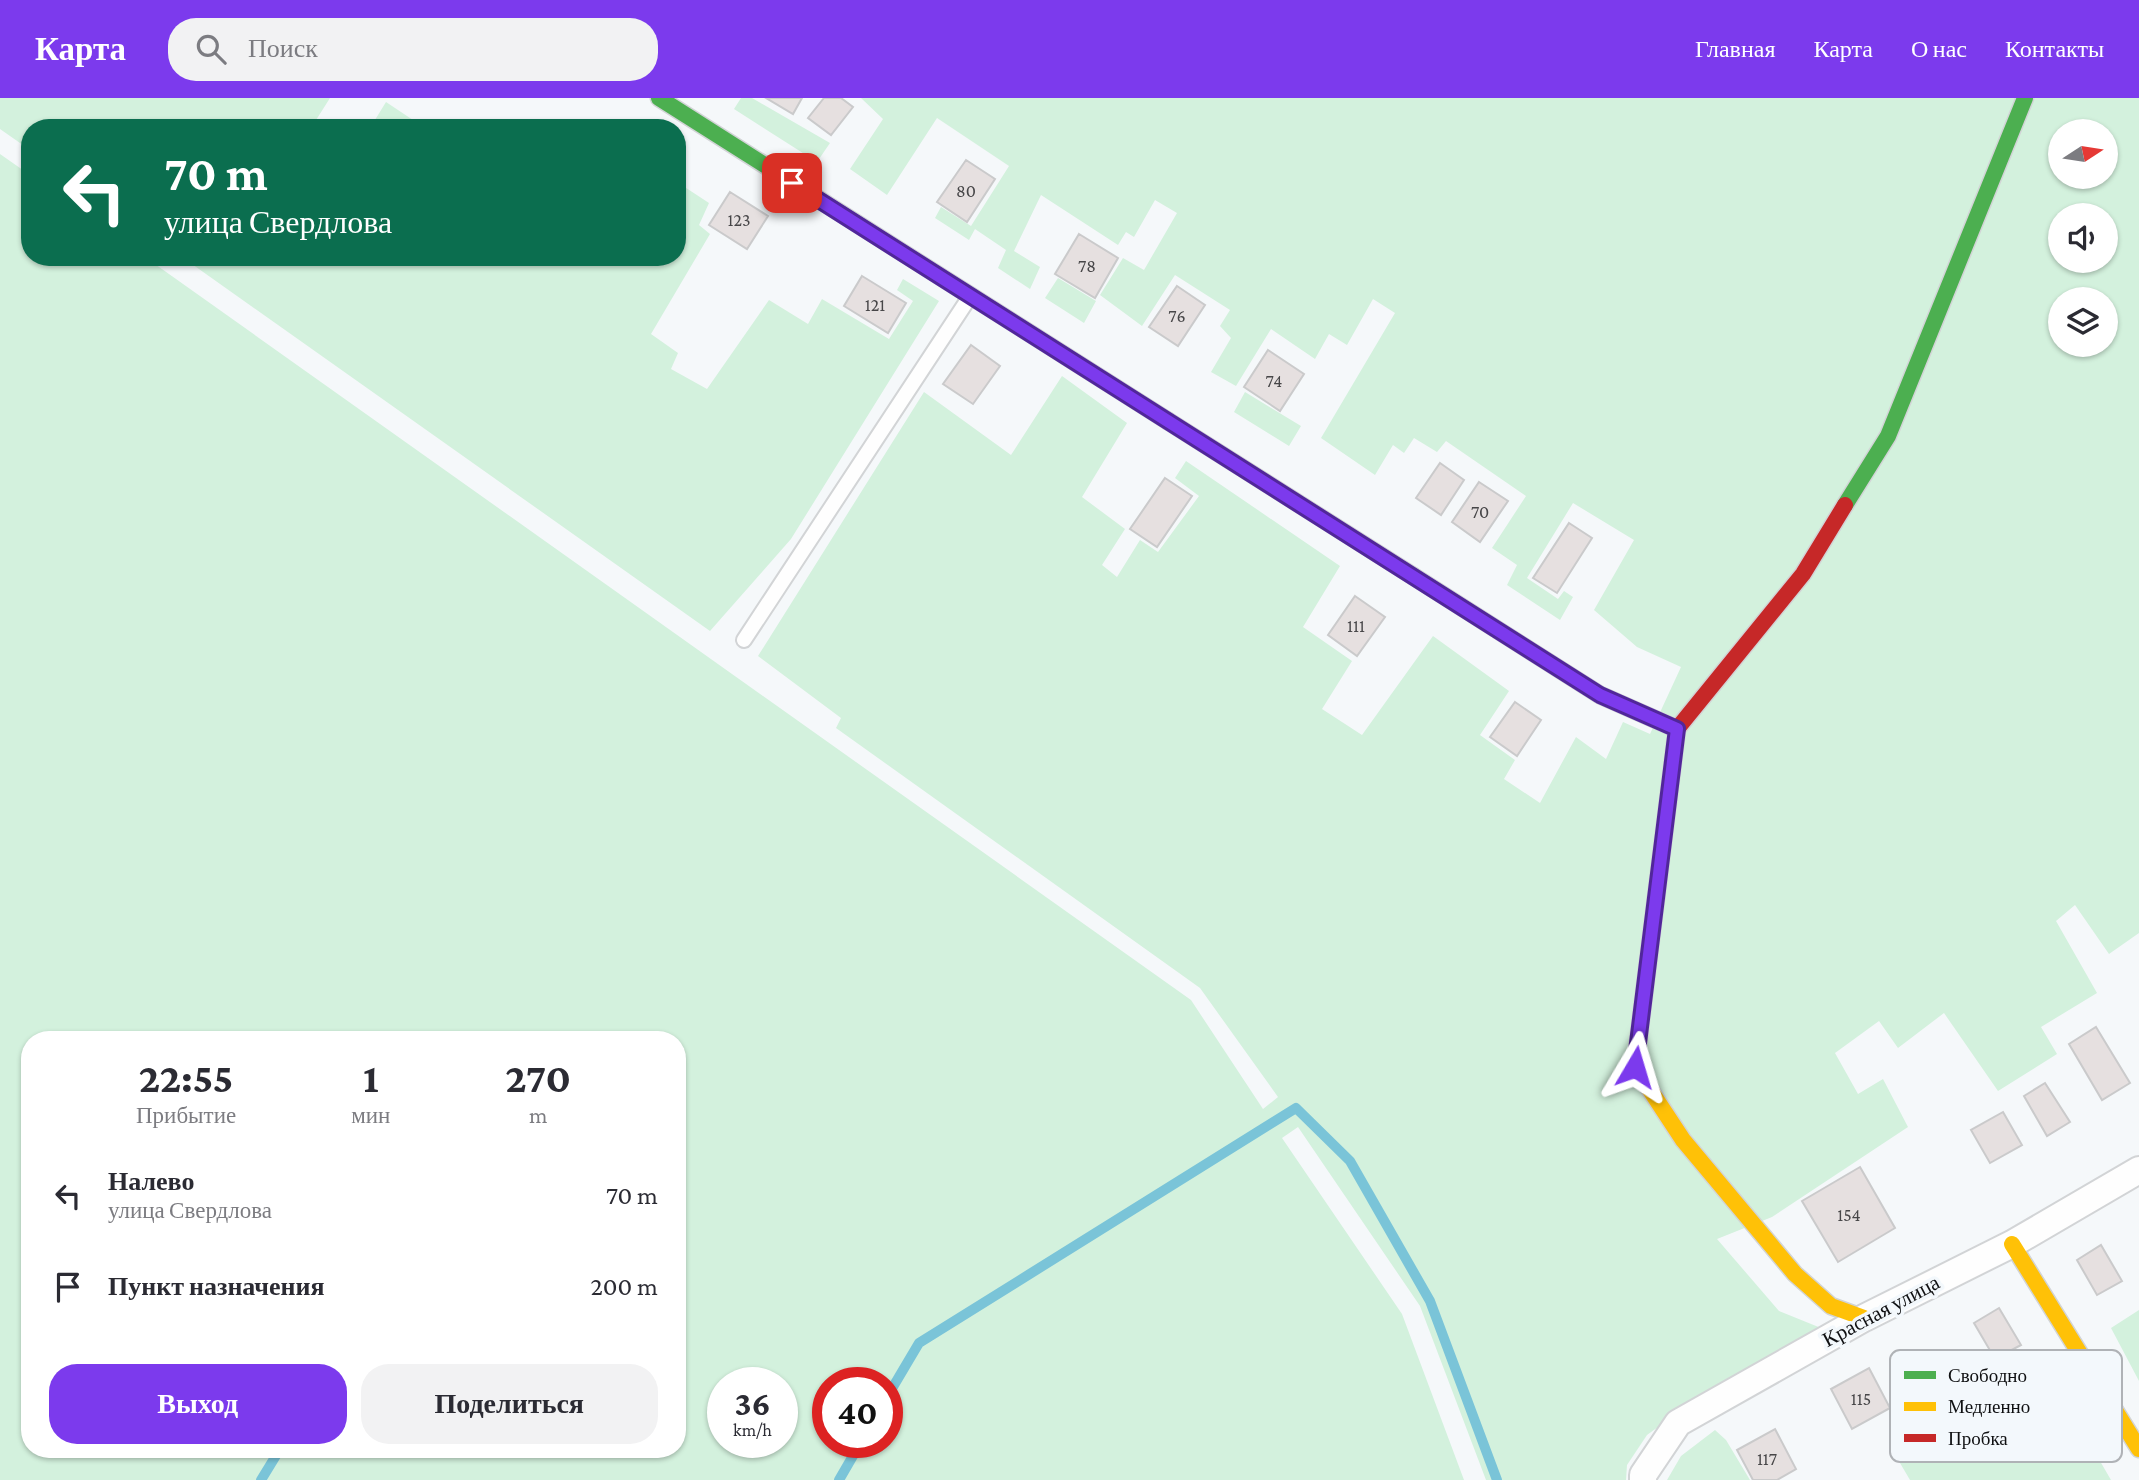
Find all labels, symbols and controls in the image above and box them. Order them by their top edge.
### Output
search box [168,18,658,81]
text: Карта [35,30,126,67]
icon: search [192,30,230,68]
text: Поиск [248,34,318,63]
text: Главная [1695,35,1776,62]
text: Карта [1814,35,1873,62]
text: О нас [1911,35,1967,62]
text: Контакты [2005,35,2104,62]
north arrow [2048,119,2118,189]
map controls [2048,119,2118,357]
text: 70 m [164,146,268,201]
icon: left [49,147,140,238]
pin [762,153,822,213]
icon: arrive [773,164,811,202]
house number: 80 [956,181,976,201]
button: sound [2048,203,2118,273]
text: улица Свердлова [164,204,392,240]
house number: 123 [727,210,751,230]
house number: 78 [1078,256,1096,276]
button: layers [2048,287,2118,357]
house number: 121 [865,295,885,315]
house number: 76 [1168,306,1186,326]
house number: 74 [1266,371,1282,391]
house number: 70 [1471,502,1489,522]
house number: 111 [1347,616,1365,636]
position arrow [1598,1030,1672,1104]
text: 22:55 [139,1054,233,1101]
text: 1 [363,1054,379,1101]
text: 270 [505,1054,571,1101]
text: Прибытие [136,1102,236,1128]
text: мин [351,1102,390,1128]
text: m [529,1102,547,1128]
text: Налево [108,1167,194,1196]
icon: left [49,1177,87,1215]
text: 70 m [606,1181,658,1210]
text: улица Свердлова [108,1197,272,1223]
house number: 154 [1837,1205,1861,1225]
icon: arrive [49,1268,87,1306]
street label: Красная улица [1818,1270,1944,1352]
text: Пункт назначения [108,1272,325,1301]
text: 200 m [590,1272,658,1301]
legend [1890,1350,2122,1462]
button: Выход [49,1364,347,1444]
button: Поделиться [361,1364,658,1444]
text: Свободно [1948,1365,2027,1386]
speed limit sign: 40 [812,1367,903,1458]
text: 36 [734,1384,771,1423]
house number: 115 [1851,1389,1871,1409]
text: Медленно [1948,1396,2030,1417]
text: km/h [733,1420,772,1440]
text: Пробка [1948,1428,2008,1449]
house number: 117 [1757,1449,1777,1469]

